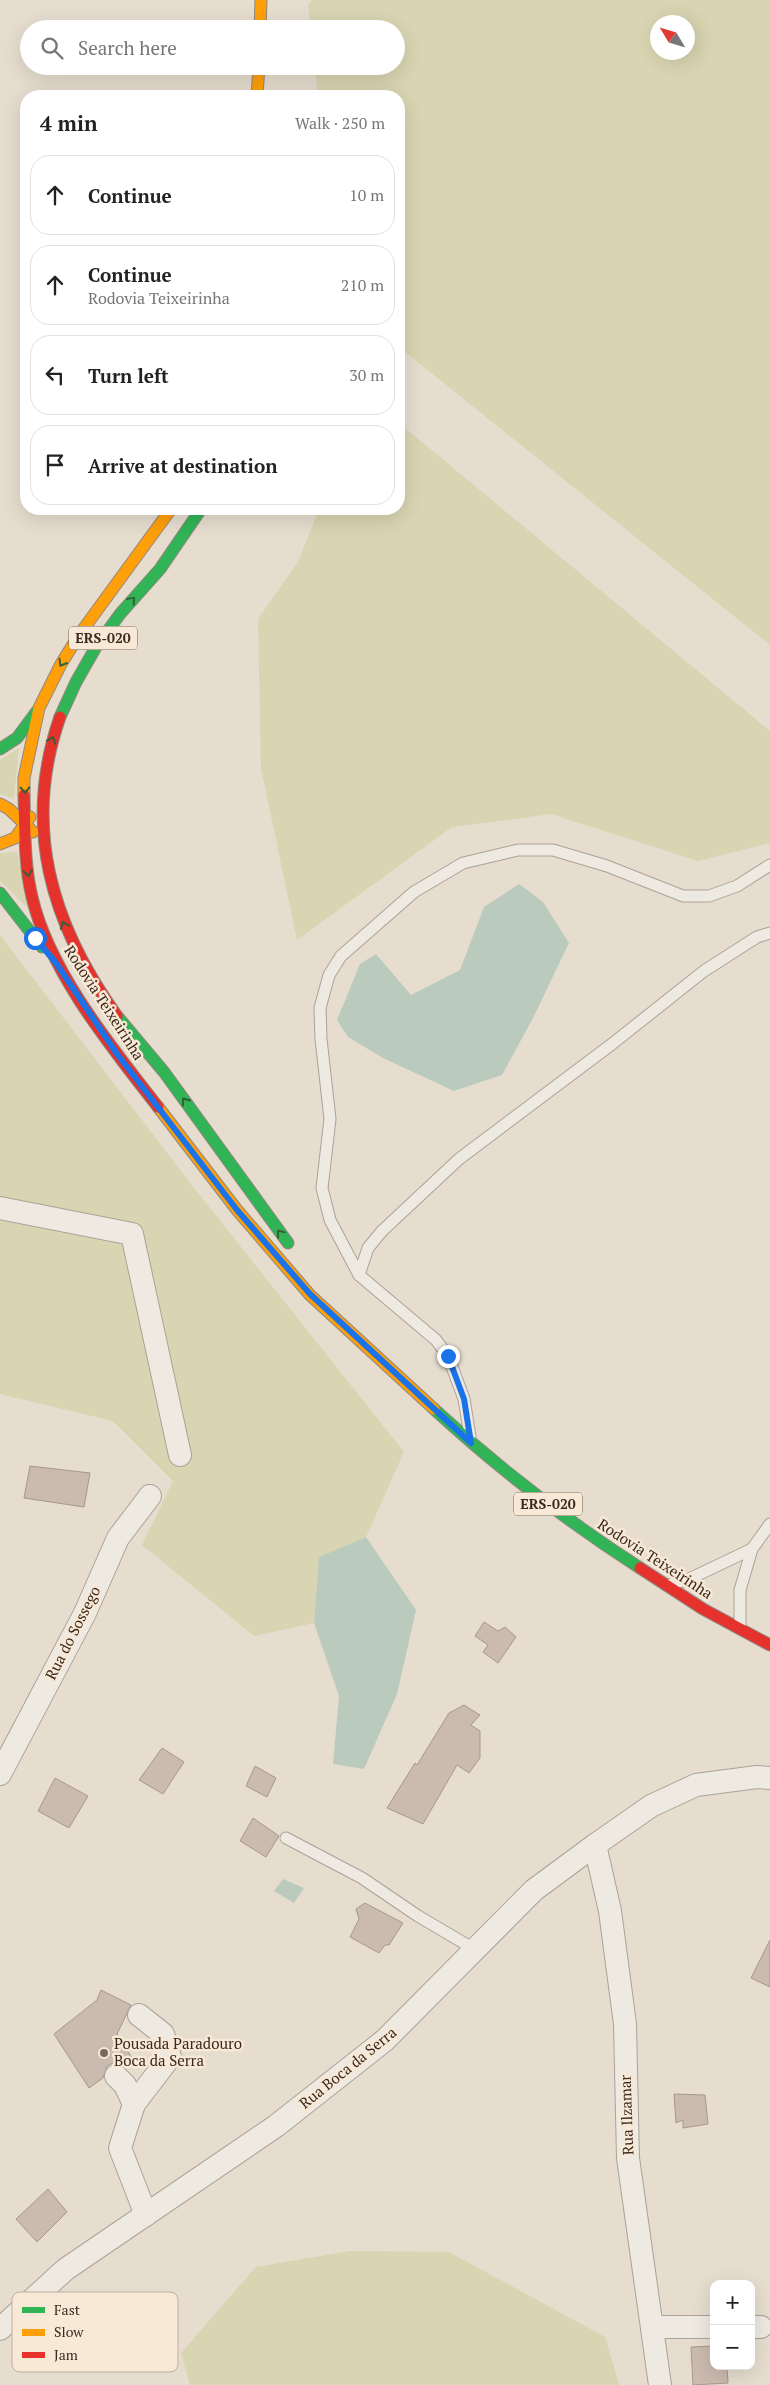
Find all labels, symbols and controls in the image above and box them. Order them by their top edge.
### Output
north arrow [650,15,695,60]
search box [20,20,405,75]
icon: search [38,34,66,62]
text: Search here [78,35,177,60]
text: 4 min [40,109,97,137]
text: Walk · 250 m [295,112,385,134]
icon: ahead [41,181,69,209]
text: Continue [88,183,172,208]
text: 10 m [349,184,384,206]
text: Continue [88,262,172,287]
icon: ahead [41,271,69,299]
text: 210 m [341,274,384,296]
text: Rodovia Teixeirinha [88,287,230,309]
icon: left [41,361,69,389]
text: Turn left [88,363,169,388]
text: 30 m [349,364,384,386]
icon: arrive [41,451,69,479]
text: Arrive at destination [88,453,277,478]
one-way arrow [127,597,136,606]
road number: ERS-020 [69,626,137,650]
one-way arrow [59,658,69,667]
one-way arrow [46,736,56,744]
one-way arrow [19,787,30,795]
one-way arrow [22,869,33,877]
one-way arrow [60,921,71,930]
route start [24,927,47,950]
street label: Rodovia Teixeirinha [60,941,150,1064]
one-way arrow [182,1098,191,1107]
one-way arrow [278,1230,286,1239]
route end [437,1345,460,1368]
road number: ERS-020 [514,1492,582,1516]
street label: Rodovia Teixeirinha [594,1514,717,1603]
street label: Rua do Sossego [40,1582,104,1683]
street label: Rua Boca da Serra [295,2022,400,2113]
place label: Pousada Paradouro Boca da Serra [114,2033,242,2070]
marker: Pousada Paradouro Boca da Serra [98,2047,110,2059]
street label: Rua Ilzamar [615,2074,637,2156]
map controls [710,2280,755,2370]
button: + [710,2280,755,2325]
legend [12,2292,178,2372]
text: Fast [54,2300,81,2319]
text: Slow [54,2322,84,2341]
button: − [710,2325,755,2370]
text: Jam [54,2345,78,2364]

